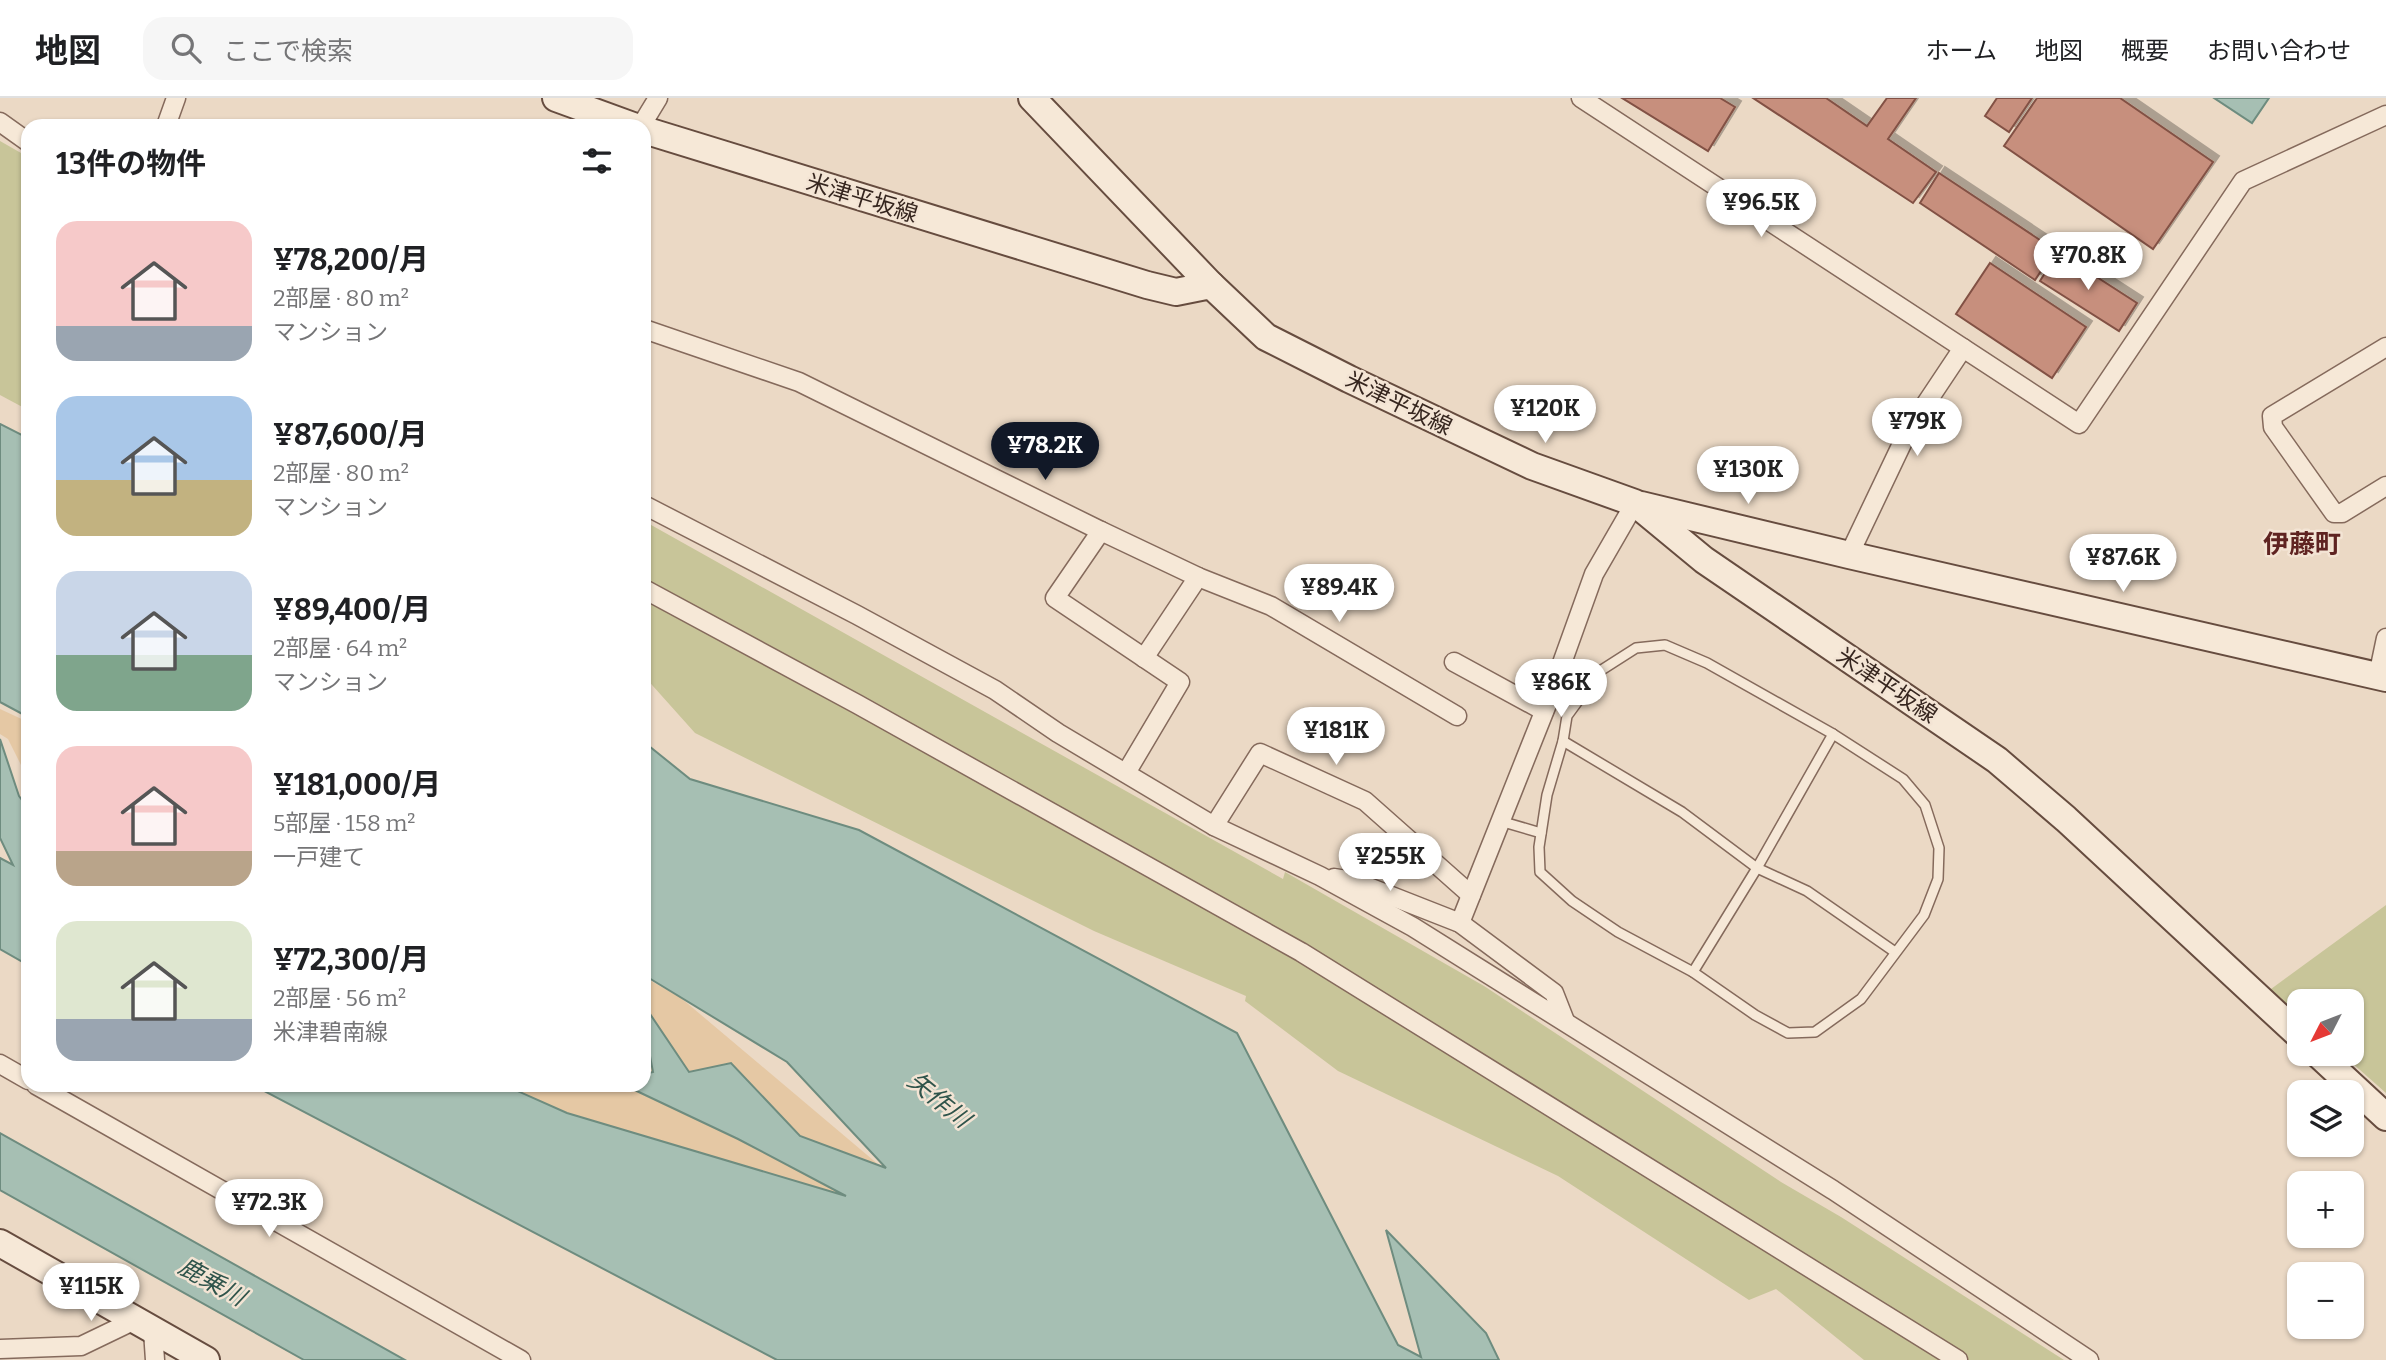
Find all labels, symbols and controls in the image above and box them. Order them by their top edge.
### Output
search box [143,17,633,80]
icon: search [167,29,205,67]
text: 地図 [35,31,101,71]
text: ここで検索 [223,36,353,67]
text: ホーム [1926,37,1997,65]
text: 地図 [2035,37,2083,65]
text: 概要 [2121,37,2169,65]
text: お問い合わせ [2207,37,2351,65]
icon: filters [578,142,616,180]
text: 13件の物件 [56,146,206,182]
street label: 米津平坂線 [803,168,921,228]
pin: ¥96.5K [1704,180,1818,239]
text: ¥96.5K [1722,188,1800,216]
pin: ¥70.8K [2031,232,2145,292]
text: ¥70.8K [2050,241,2126,269]
text: ¥78,200/月 [273,242,429,278]
icon: home [112,249,196,333]
text: 2部屋 · 80 m² [273,284,409,312]
text: マンション [273,318,388,346]
street label: 米津平坂線 [1341,365,1457,441]
pin: ¥120K [1496,386,1594,445]
text: ¥120K [1510,394,1580,422]
pin: ¥79K [1876,398,1958,458]
text: ¥79K [1888,407,1946,435]
text: ¥87,600/月 [273,417,428,453]
pin: ¥78.2K [988,422,1102,482]
icon: home [112,424,196,508]
text: ¥78.2K [1007,431,1083,459]
pin: ¥130K [1699,446,1797,506]
text: ¥130K [1713,455,1783,483]
text: 2部屋 · 80 m² [273,459,409,487]
text: マンション [273,493,388,521]
district label: 伊藤町 [2263,529,2341,560]
pin: ¥87.6K [2066,534,2180,594]
text: ¥87.6K [2086,543,2160,571]
pin: ¥89.4K [1282,564,1396,624]
text: ¥89.4K [1300,573,1378,601]
text: ¥89,400/月 [273,592,431,628]
icon: home [112,599,196,683]
text: 2部屋 · 64 m² [273,634,407,662]
street label: 米津平坂線 [1832,641,1942,729]
pin: ¥86K [1520,660,1602,719]
text: マンション [273,668,388,696]
text: ¥86K [1531,668,1591,696]
pin: ¥181K [1287,708,1385,767]
text: ¥181K [1303,716,1369,744]
text: ¥181,000/月 [273,767,441,803]
icon: home [112,774,196,858]
text: 5部屋 · 158 m² [273,809,416,837]
pin: ¥255K [1341,834,1439,893]
text: ¥255K [1355,842,1425,870]
text: 一戸建て [273,843,365,871]
text: ¥72,300/月 [273,942,429,978]
icon: home [112,949,196,1033]
text: 2部屋 · 56 m² [273,984,406,1012]
north arrow [2287,989,2364,1066]
map controls [2287,989,2364,1339]
text: 米津碧南線 [273,1018,388,1046]
water label: 矢作川 [902,1066,978,1135]
button: layers [2287,1080,2364,1157]
button: + [2287,1171,2364,1248]
pin: ¥72.3K [212,1180,326,1239]
text: ¥72.3K [231,1188,307,1216]
water label: 鹿乗川 [174,1252,253,1313]
button: − [2287,1262,2364,1339]
pin: ¥115K [42,1264,140,1323]
text: ¥115K [59,1272,123,1300]

